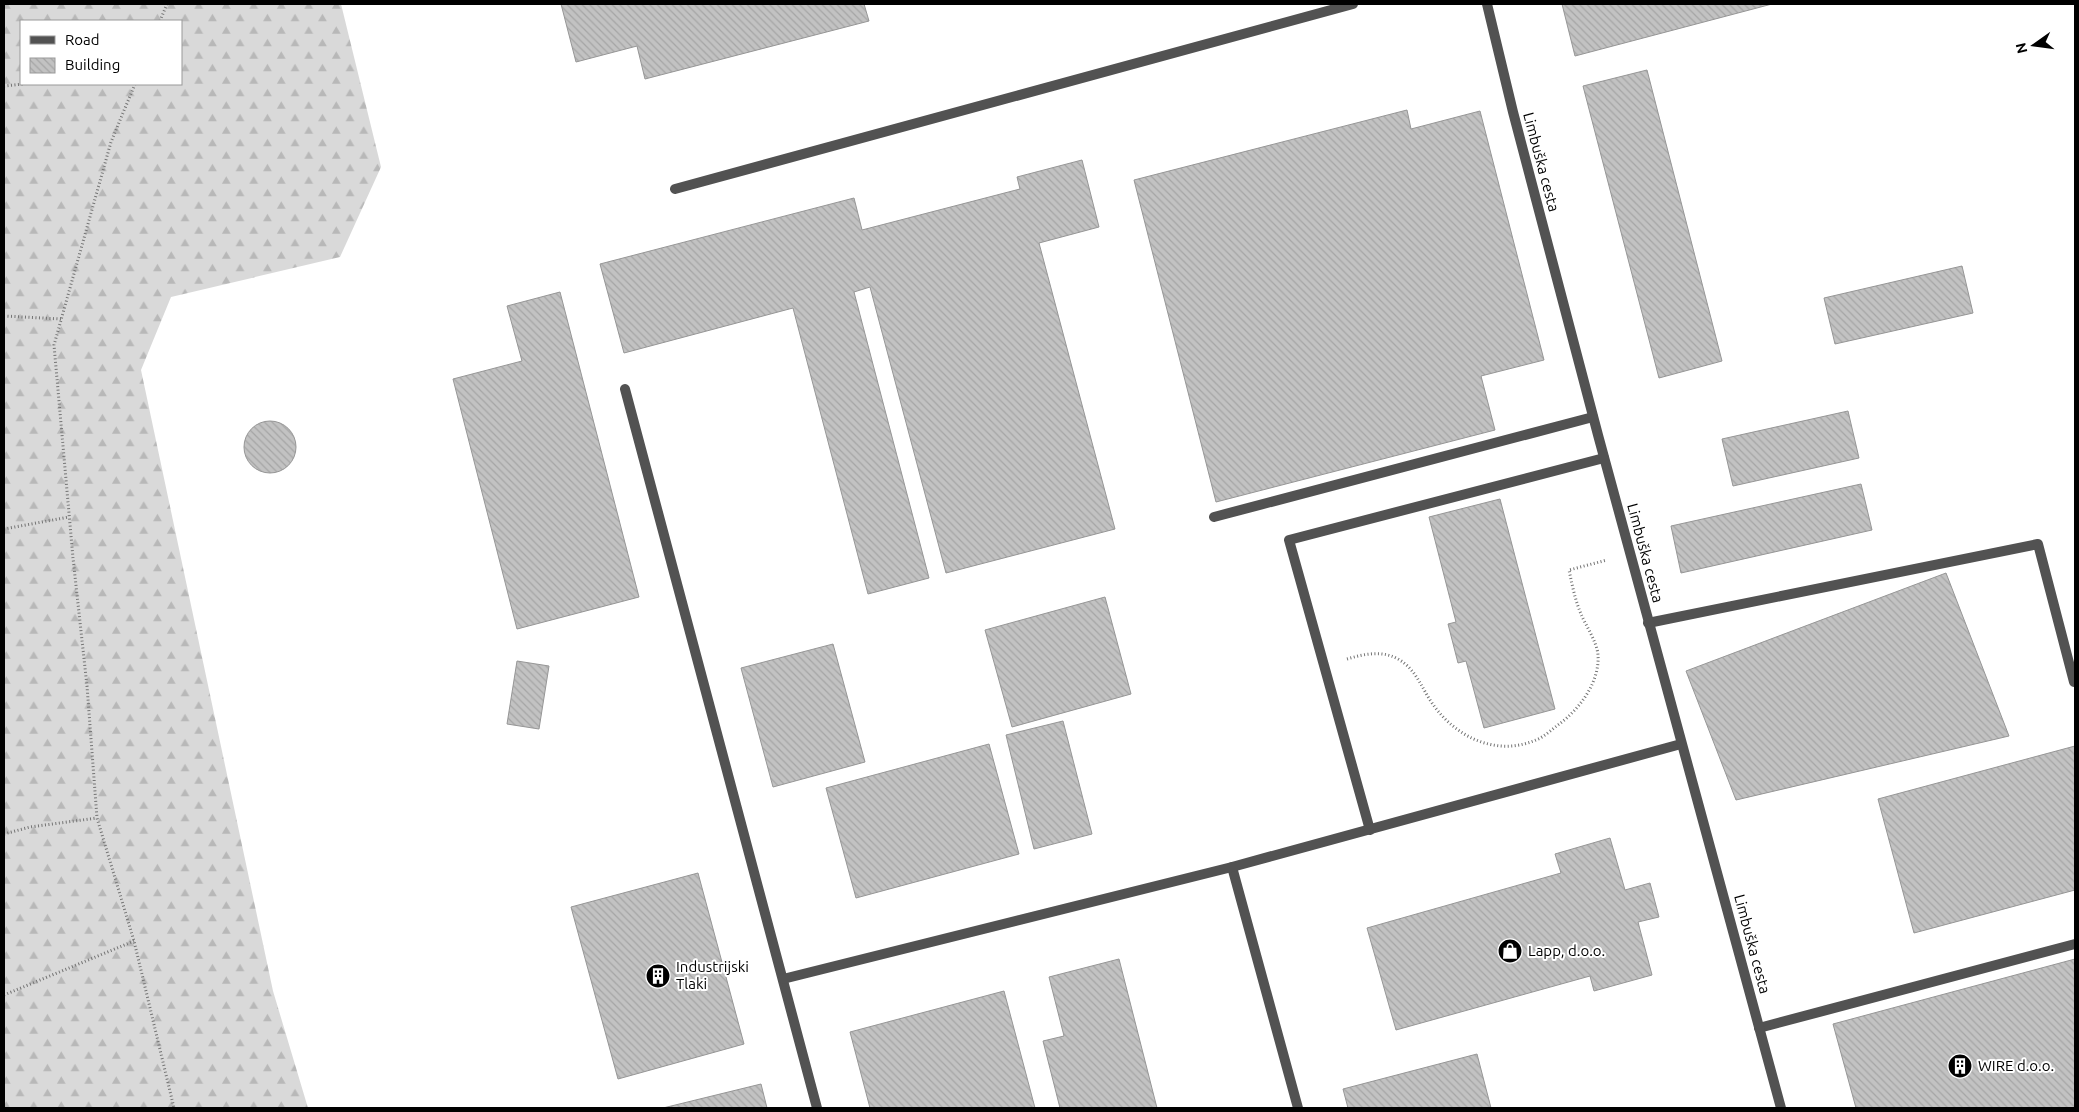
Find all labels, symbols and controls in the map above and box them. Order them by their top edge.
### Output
legend [20,20,182,85]
north arrow [2009,20,2059,70]
text: Road [65,31,100,48]
text: N [2012,41,2030,55]
text: Building [65,56,120,73]
street label: Limbuška cesta [1520,110,1563,213]
street label: Limbuška cesta [1624,501,1667,604]
street label: Limbuška cesta [1731,892,1774,995]
shop icon: Lapp, d.o.o. [1497,938,1523,964]
place label: Lapp, d.o.o. [1528,942,1605,959]
place label: Industrijski Tlaki [676,958,749,992]
building icon: Industrijski Tlaki [645,963,671,989]
building icon: WIRE d.o.o. [1947,1053,1973,1079]
place label: WIRE d.o.o. [1978,1057,2054,1074]

